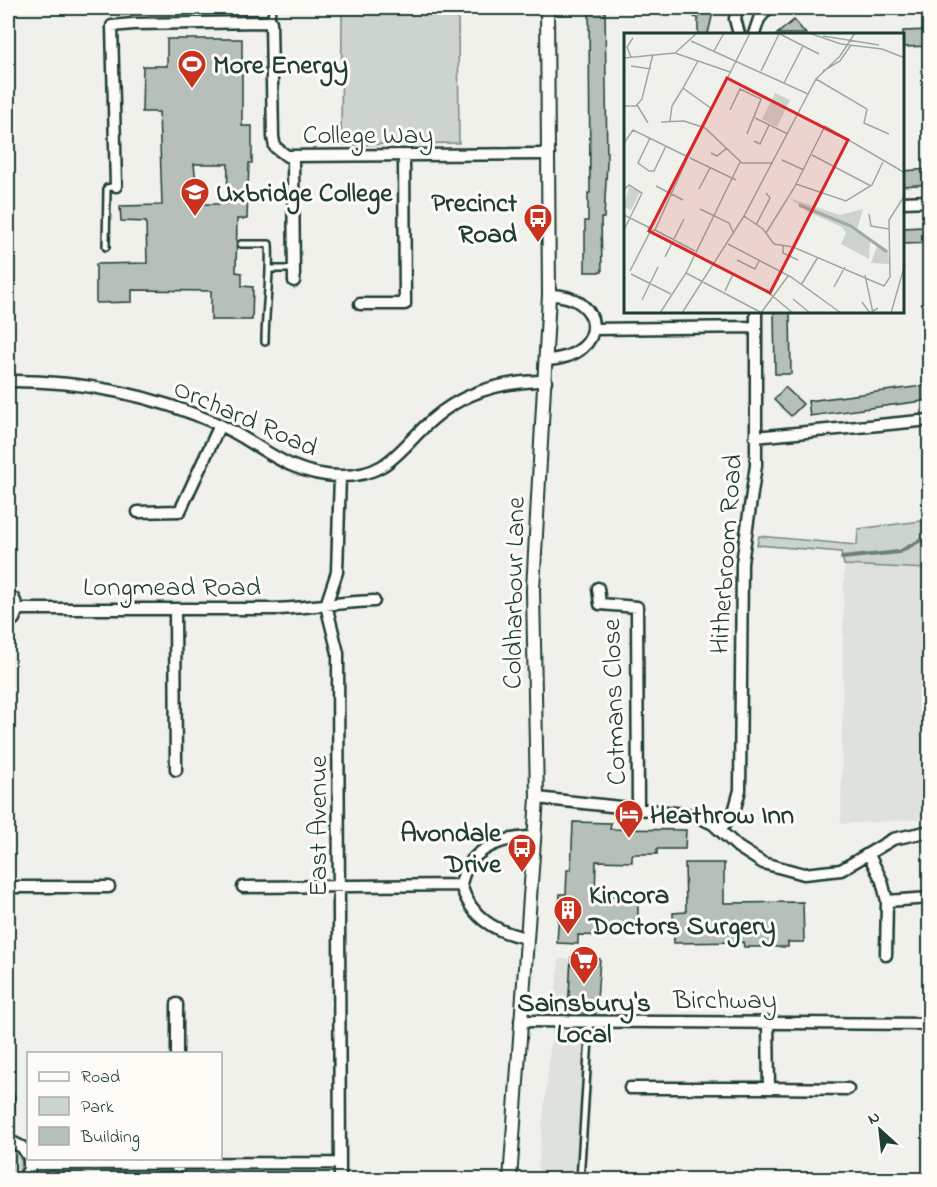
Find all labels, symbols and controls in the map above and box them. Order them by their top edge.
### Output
inset map [624,33,904,314]
place label: More Energy [213,47,348,87]
sports icon: More Energy [176,48,208,90]
street label: College Way [303,117,433,156]
place label: Uxbridge College [216,175,393,215]
school or university icon: Uxbridge College [179,176,211,218]
place label: Precinct Road [431,185,518,255]
bus stop icon: Precinct Road [522,202,554,244]
street label: Orchard Road [166,370,324,469]
street label: Hitherbroom Road [701,453,754,655]
street label: Coldharbour Lane [494,496,537,690]
street label: Longmead Road [83,569,261,608]
street label: Cotmans Close [593,617,638,786]
street label: East Avenue [300,754,339,897]
place label: Heathrow Inn [650,797,794,836]
hotel icon: Heathrow Inn [613,798,645,840]
place label: Avondale Drive [400,815,502,885]
bus stop icon: Avondale Drive [506,832,538,874]
place label: Kincora Doctors Surgery [587,877,776,948]
building icon: Kincora Doctors Surgery [552,894,584,936]
supermarket icon: Sainsbury's Local [568,944,600,986]
street label: Birchway [672,982,777,1021]
place label: Sainsbury's Local [517,985,651,1055]
legend [27,1052,222,1160]
text: Road [81,1065,120,1091]
text: Park [81,1095,114,1121]
north arrow [850,1100,910,1160]
text: N [864,1105,885,1132]
text: Building [80,1125,140,1152]

